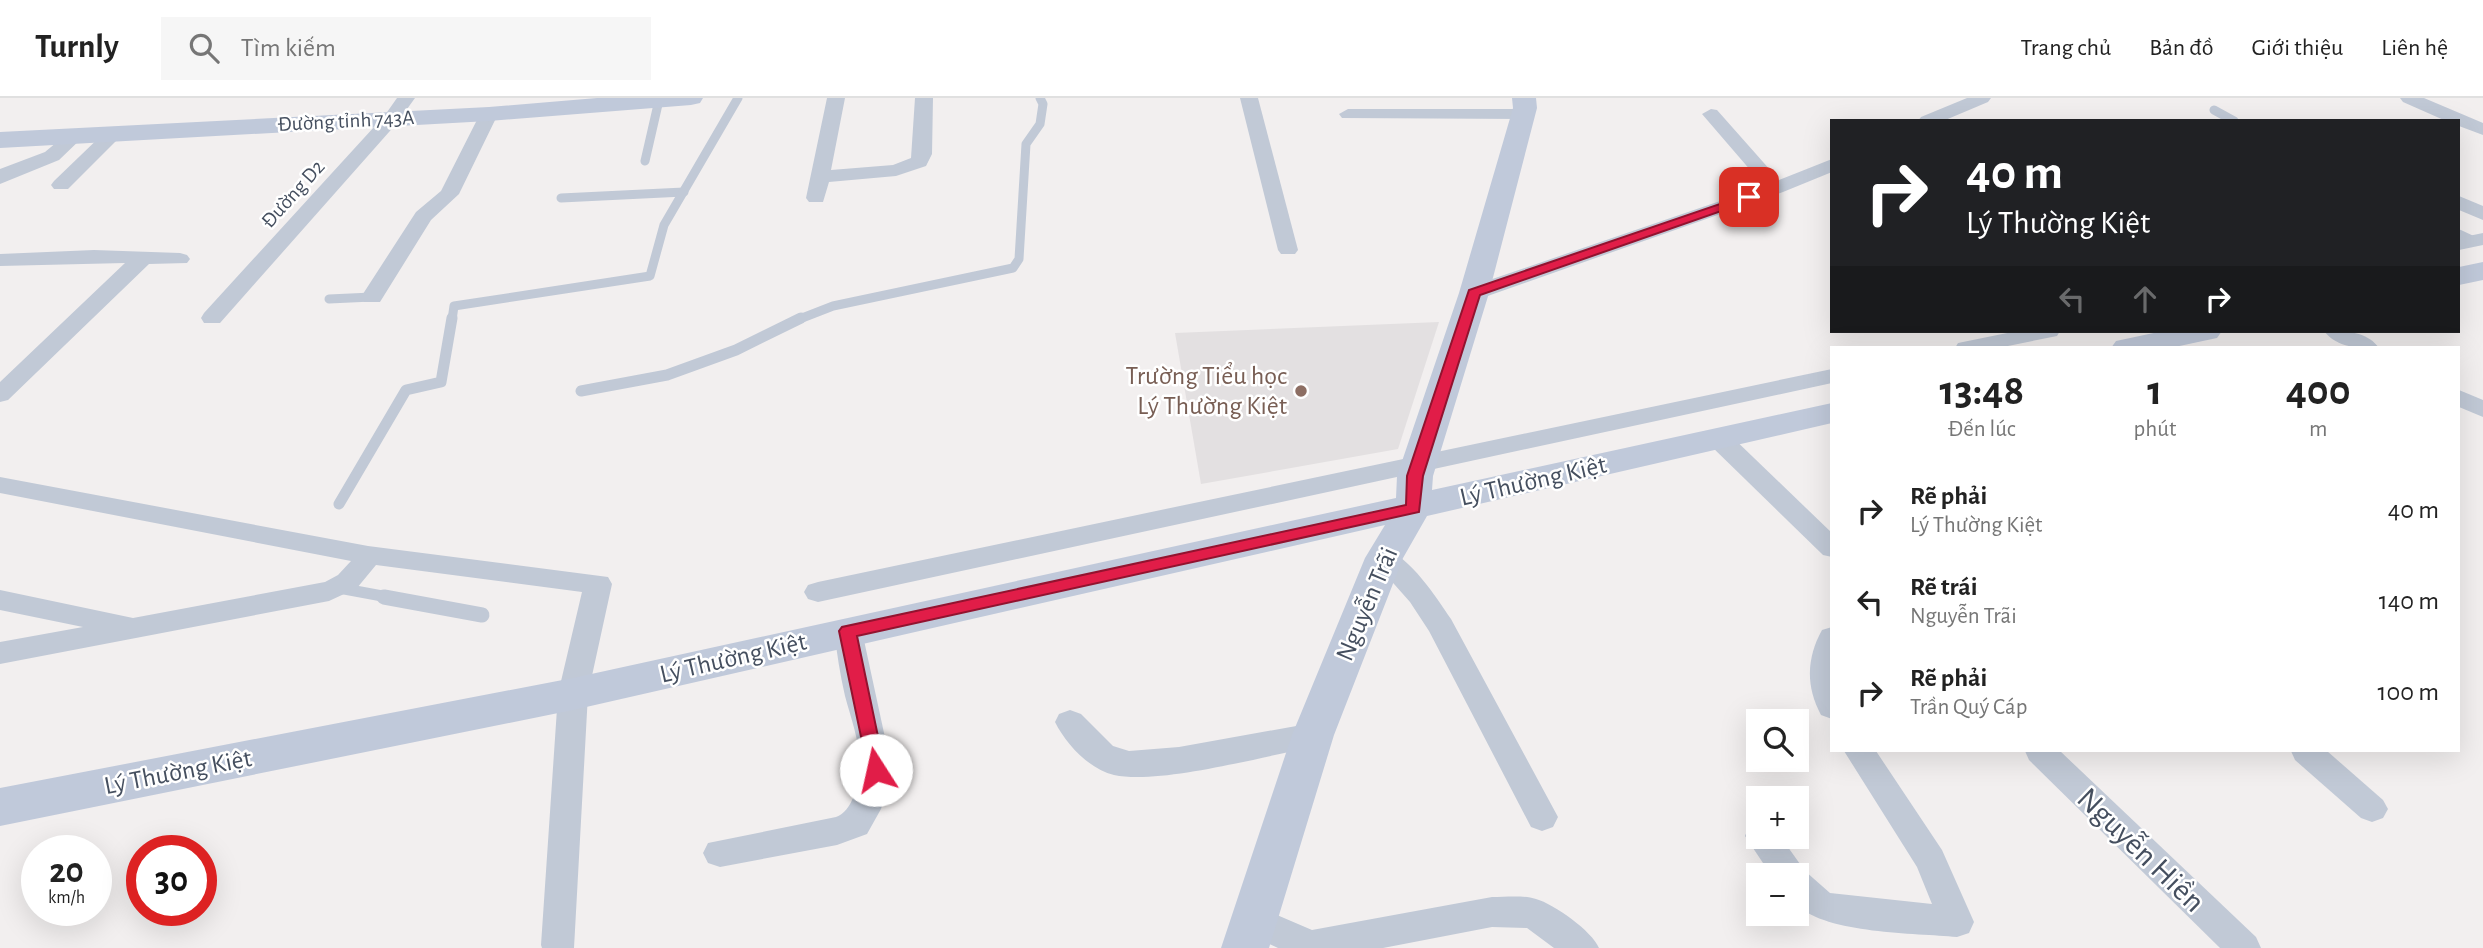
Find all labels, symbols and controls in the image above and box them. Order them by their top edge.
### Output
search box [161,17,651,80]
icon: search [185,29,223,67]
text: Turnly [35,31,119,64]
text: Tìm kiếm [241,35,336,61]
text: Trang chủ [2021,36,2111,60]
text: Bản đồ [2149,36,2213,60]
text: Giới thiệu [2251,36,2343,60]
text: Liên hệ [2381,36,2448,60]
street label: Đường tỉnh 743A [277,107,415,135]
icon: right [1851,147,1942,238]
text: 40 m [1966,149,2063,198]
street label: Đường D2 [257,156,329,232]
pin [1719,167,1779,227]
icon: arrive [1730,178,1768,216]
text: Lý Thường Kiệt [1966,207,2150,239]
icon: left [2053,280,2091,318]
icon: ahead [2126,280,2164,318]
icon: right [2199,280,2237,318]
place label: Trường Tiểu học Lý Thường Kiệt [1126,362,1287,419]
text: 13:48 [1939,370,2024,412]
text: 1 [2147,370,2162,412]
text: 400 [2286,370,2351,412]
marker: Trường Tiểu học Lý Thường Kiệt [1293,383,1309,399]
text: Đến lúc [1948,418,2016,441]
text: phút [2134,418,2176,441]
text: m [2309,418,2327,441]
street label: Lý Thường Kiệt [1457,452,1609,510]
text: Rẽ phải [1910,483,1987,509]
icon: right [1851,492,1889,530]
text: 40 m [2388,497,2439,523]
text: Lý Thường Kiệt [1910,514,2042,537]
street label: Nguyễn Trãi [1331,543,1403,665]
text: Rẽ trái [1910,574,1978,600]
icon: left [1851,583,1889,621]
text: 140 m [2379,588,2439,614]
text: Nguyễn Trãi [1910,605,2017,628]
street label: Lý Thường Kiệt [657,629,809,687]
text: Rẽ phải [1910,665,1987,691]
icon: right [1851,674,1889,712]
text: 100 m [2378,679,2439,705]
text: Trần Quý Cáp [1910,696,2027,719]
map controls [1746,709,1809,926]
button: search [1746,709,1809,772]
position arrow [839,733,913,807]
street label: Lý Thường Kiệt [102,745,254,799]
street label: Nguyễn Hiền [2071,781,2212,918]
button: + [1746,786,1809,849]
speed limit sign: 30 [126,835,217,926]
text: 20 [49,854,84,889]
button: − [1746,863,1809,926]
text: km/h [48,889,85,907]

